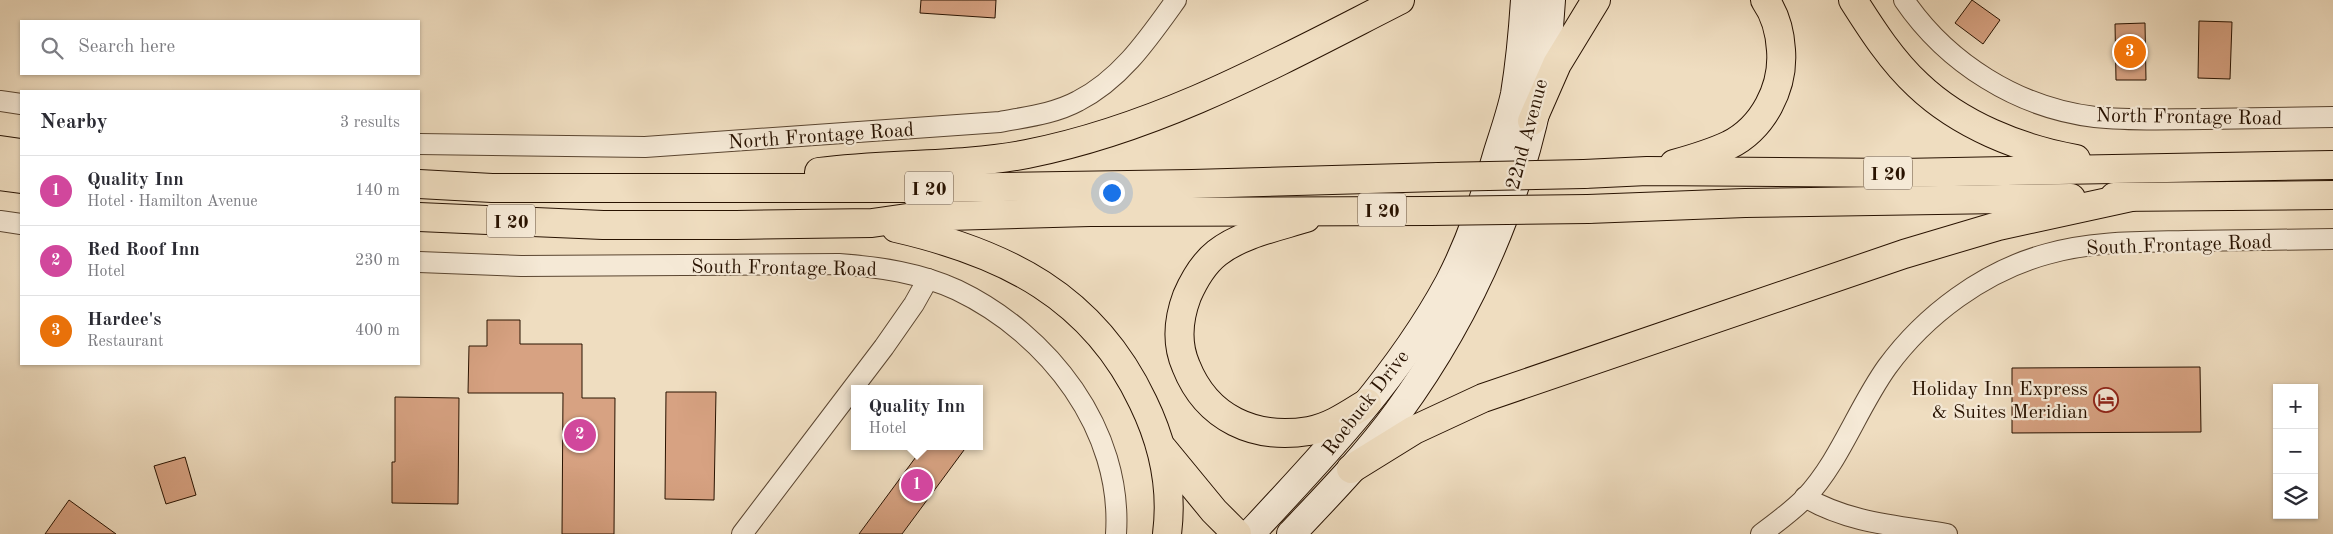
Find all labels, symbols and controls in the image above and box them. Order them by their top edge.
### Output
search box [20,20,420,75]
pin: 3 [2114,33,2146,71]
icon: search [38,34,66,62]
text: Search here [78,38,175,57]
street label: 22nd Avenue [1504,77,1552,192]
street label: North Frontage Road [2096,106,2282,130]
text: Nearby [40,112,108,133]
text: 3 results [340,115,400,131]
street label: North Frontage Road [727,121,915,153]
road number: I 20 [1864,156,1912,190]
text: Quality Inn [87,171,184,190]
road number: I 20 [905,172,953,204]
your location [1099,180,1125,206]
text: 1 [51,183,61,199]
text: 140 m [355,183,400,199]
text: Hotel · Hamilton Avenue [87,194,258,210]
road number: I 20 [1358,194,1406,226]
road number: I 20 [487,205,535,238]
street label: South Frontage Road [2086,233,2272,259]
text: Red Roof Inn [87,241,200,260]
text: 2 [51,253,61,269]
text: 230 m [355,253,400,269]
street label: South Frontage Road [691,257,877,281]
text: Hotel [87,264,125,280]
text: Hardee's [87,311,161,330]
text: 3 [51,323,61,339]
text: 400 m [355,323,400,339]
text: Restaurant [87,334,164,350]
street label: Roebuck Drive [1320,347,1414,459]
place label: Holiday Inn Express & Suites Meridian [1911,380,2088,423]
map controls [2273,384,2318,519]
button: + [2273,384,2318,429]
popup [851,385,983,450]
hotel icon: Holiday Inn Express & Suites Meridian [2093,387,2119,413]
text: Quality Inn [869,398,965,417]
pin: 2 [564,416,596,454]
text: Hotel [869,421,906,437]
button: − [2273,429,2318,474]
pin: 1 [901,466,933,504]
button: layers [2273,474,2318,519]

